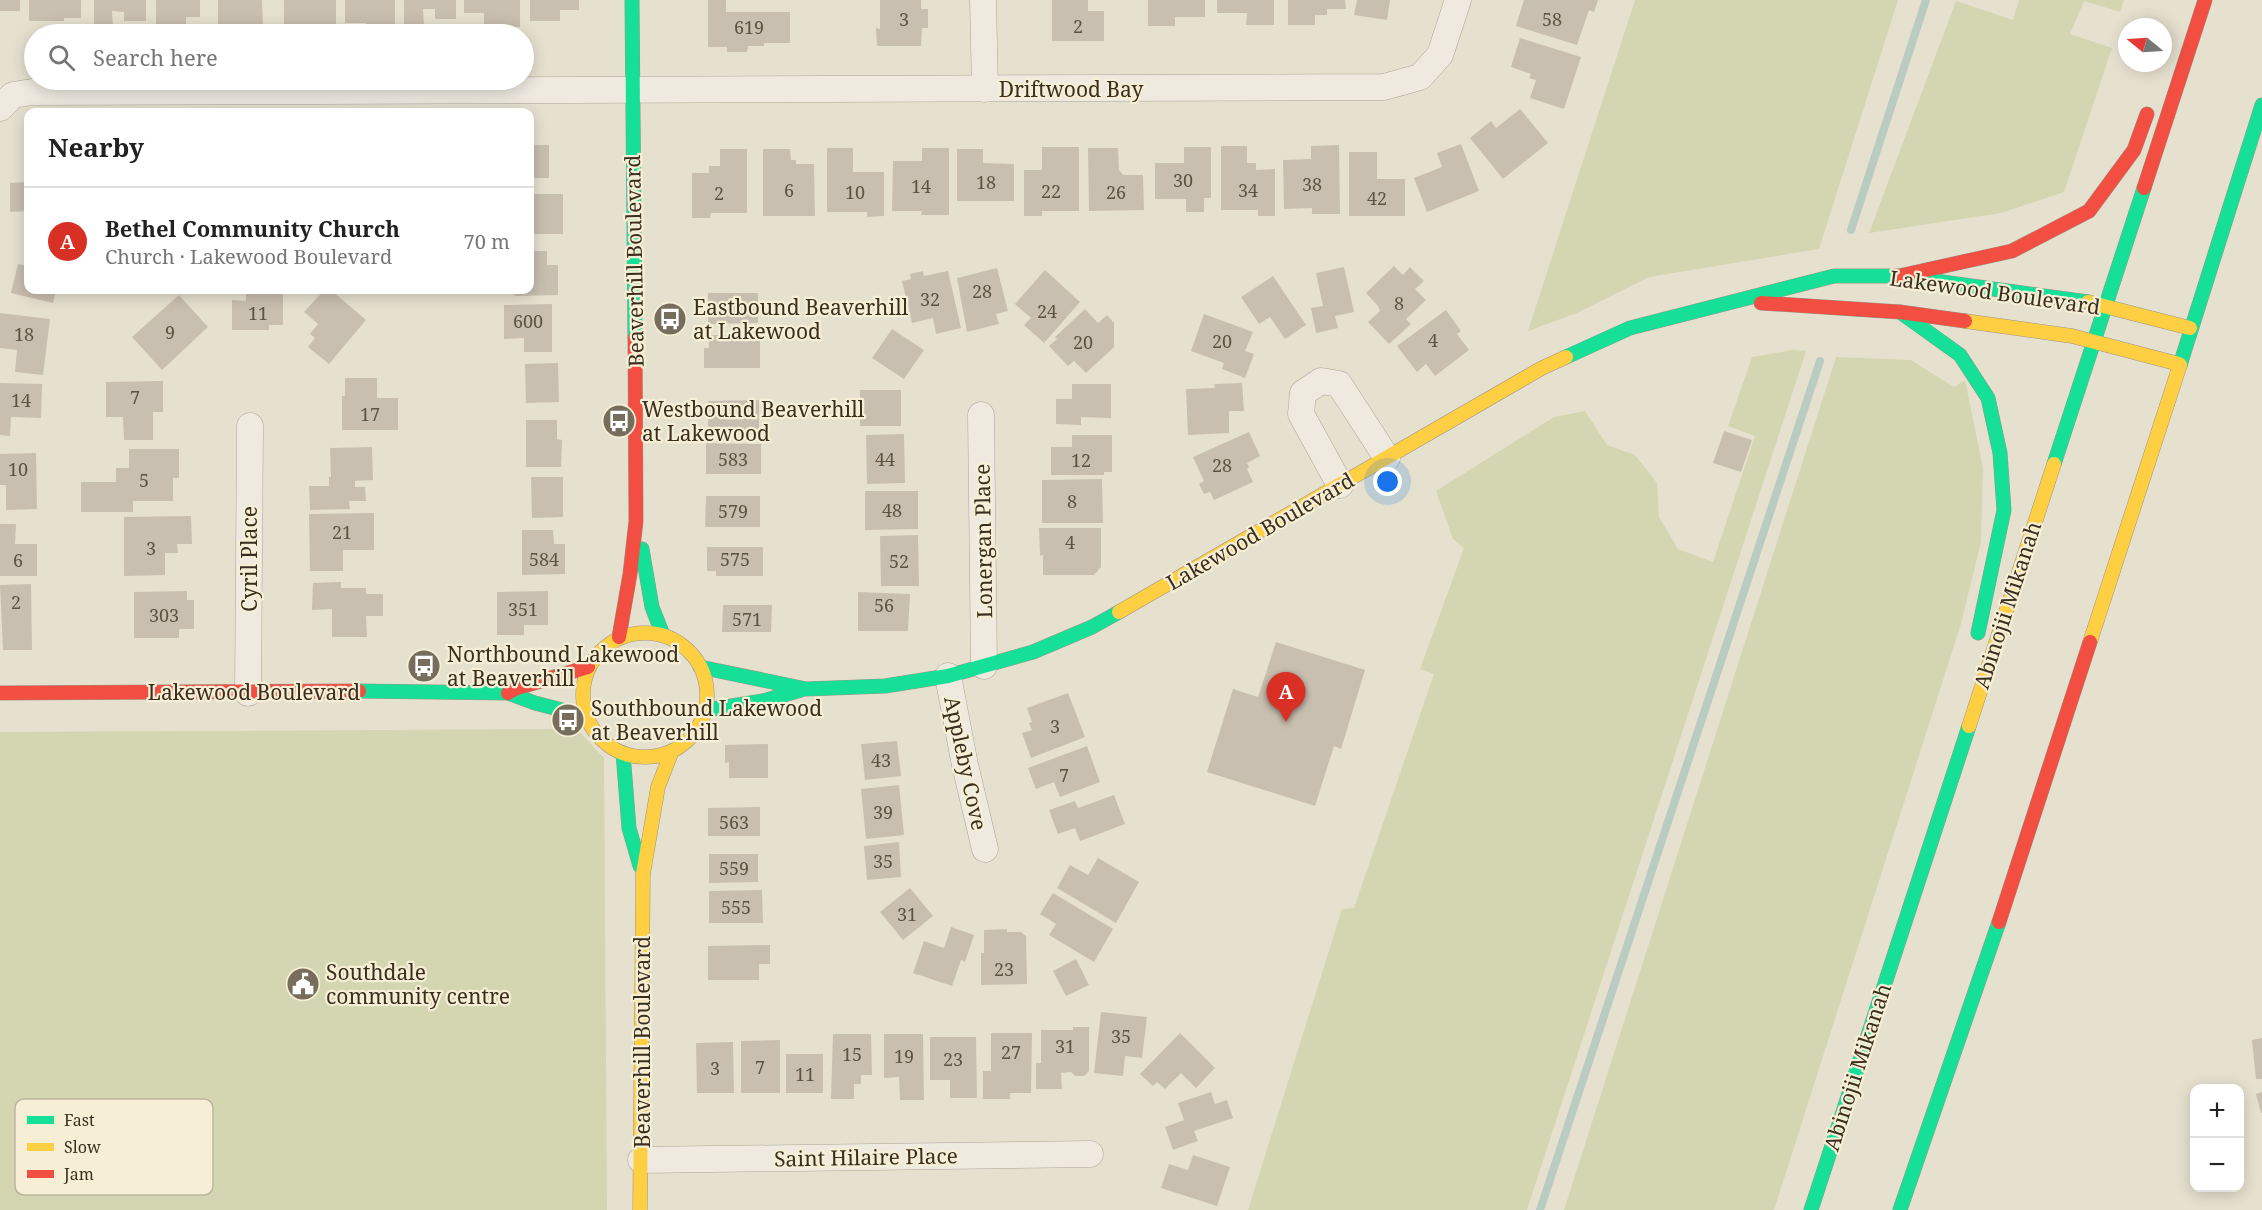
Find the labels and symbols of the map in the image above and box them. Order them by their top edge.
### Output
house number: 3 [899,7,909,31]
house number: 58 [1542,7,1562,31]
house number: 2 [1073,14,1083,38]
house number: 619 [734,15,764,39]
north arrow [2118,18,2172,72]
street label: Driftwood Bay [999,75,1143,103]
street label: Beaverhill Boulevard [618,155,650,367]
house number: 30 [1173,168,1193,192]
house number: 18 [976,170,996,194]
house number: 38 [1302,172,1322,196]
house number: 14 [911,174,931,198]
house number: 6 [784,178,794,202]
house number: 34 [1238,178,1258,202]
house number: 22 [1041,179,1061,203]
house number: 10 [845,180,865,204]
house number: 26 [1106,180,1126,204]
house number: 2 [714,181,724,205]
house number: 42 [1367,186,1387,210]
street label: Lakewood Boulevard [1888,263,2102,321]
house number: 28 [972,279,992,303]
house number: 32 [920,287,940,311]
house number: 8 [1394,291,1404,315]
place label: Eastbound Beaverhill at Lakewood [693,293,909,345]
house number: 24 [1037,299,1057,323]
house number: 11 [248,301,268,325]
bus stop icon: Eastbound Beaverhill at Lakewood [652,301,688,337]
house number: 600 [513,309,543,333]
house number: 9 [165,320,175,344]
house number: 18 [14,322,34,346]
house number: 4 [1428,328,1438,352]
house number: 20 [1212,329,1232,353]
house number: 20 [1073,330,1093,354]
house number: 7 [130,385,140,409]
house number: 14 [11,388,31,412]
place label: Westbound Beaverhill at Lakewood [642,395,865,447]
house number: 17 [360,402,380,426]
bus stop icon: Westbound Beaverhill at Lakewood [601,403,637,439]
house number: 583 [718,447,748,471]
house number: 44 [875,447,895,471]
house number: 12 [1071,448,1091,472]
house number: 28 [1212,453,1232,477]
house number: 10 [8,457,28,481]
street label: Lonergan Place [968,463,998,619]
street label: Lakewood Boulevard [1161,466,1359,596]
your location [1373,467,1402,496]
house number: 5 [139,468,149,492]
house number: 8 [1067,489,1077,513]
house number: 48 [882,498,902,522]
house number: 579 [718,499,748,523]
street label: Cyril Place [235,506,263,612]
street label: Abinojii Mikanah [1967,518,2047,692]
house number: 21 [332,520,352,544]
house number: 4 [1065,530,1075,554]
house number: 3 [146,536,156,560]
house number: 584 [529,547,559,571]
house number: 575 [720,547,750,571]
house number: 6 [13,548,23,572]
house number: 52 [889,549,909,573]
house number: 2 [11,590,21,614]
house number: 56 [874,593,894,617]
house number: 351 [508,597,538,621]
house number: 303 [149,603,179,627]
house number: 571 [732,607,762,631]
place label: Northbound Lakewood at Beaverhill [447,640,679,692]
bus stop icon: Northbound Lakewood at Beaverhill [406,648,442,684]
pin: A [1266,672,1306,722]
street label: Lakewood Boulevard [148,678,360,706]
street label: Appleby Cove [938,693,994,833]
place label: Southbound Lakewood at Beaverhill [591,694,822,746]
bus stop icon: Southbound Lakewood at Beaverhill [550,702,586,738]
house number: 3 [1050,714,1060,738]
house number: 43 [871,748,891,772]
house number: 7 [1059,763,1069,787]
house number: 39 [873,800,893,824]
house number: 563 [719,810,749,834]
house number: 35 [873,849,893,873]
house number: 559 [719,856,749,880]
house number: 555 [721,895,751,919]
house number: 31 [897,902,917,926]
street label: Beaverhill Boulevard [628,936,656,1148]
house number: 23 [994,957,1014,981]
place label: Southdale community centre [326,958,510,1010]
public building icon: Southdale community centre [285,966,321,1002]
street label: Abinojii Mikanah [1817,980,1897,1154]
house number: 35 [1111,1024,1131,1048]
house number: 31 [1055,1034,1075,1058]
house number: 27 [1001,1040,1021,1064]
house number: 15 [842,1042,862,1066]
house number: 19 [894,1044,914,1068]
house number: 23 [943,1047,963,1071]
house number: 7 [755,1055,765,1079]
house number: 3 [710,1056,720,1080]
house number: 11 [795,1062,815,1086]
legend [15,1099,213,1195]
text: Fast [64,1109,95,1131]
text: Slow [64,1136,101,1158]
street label: Saint Hilaire Place [774,1141,958,1173]
text: Jam [63,1163,94,1185]

